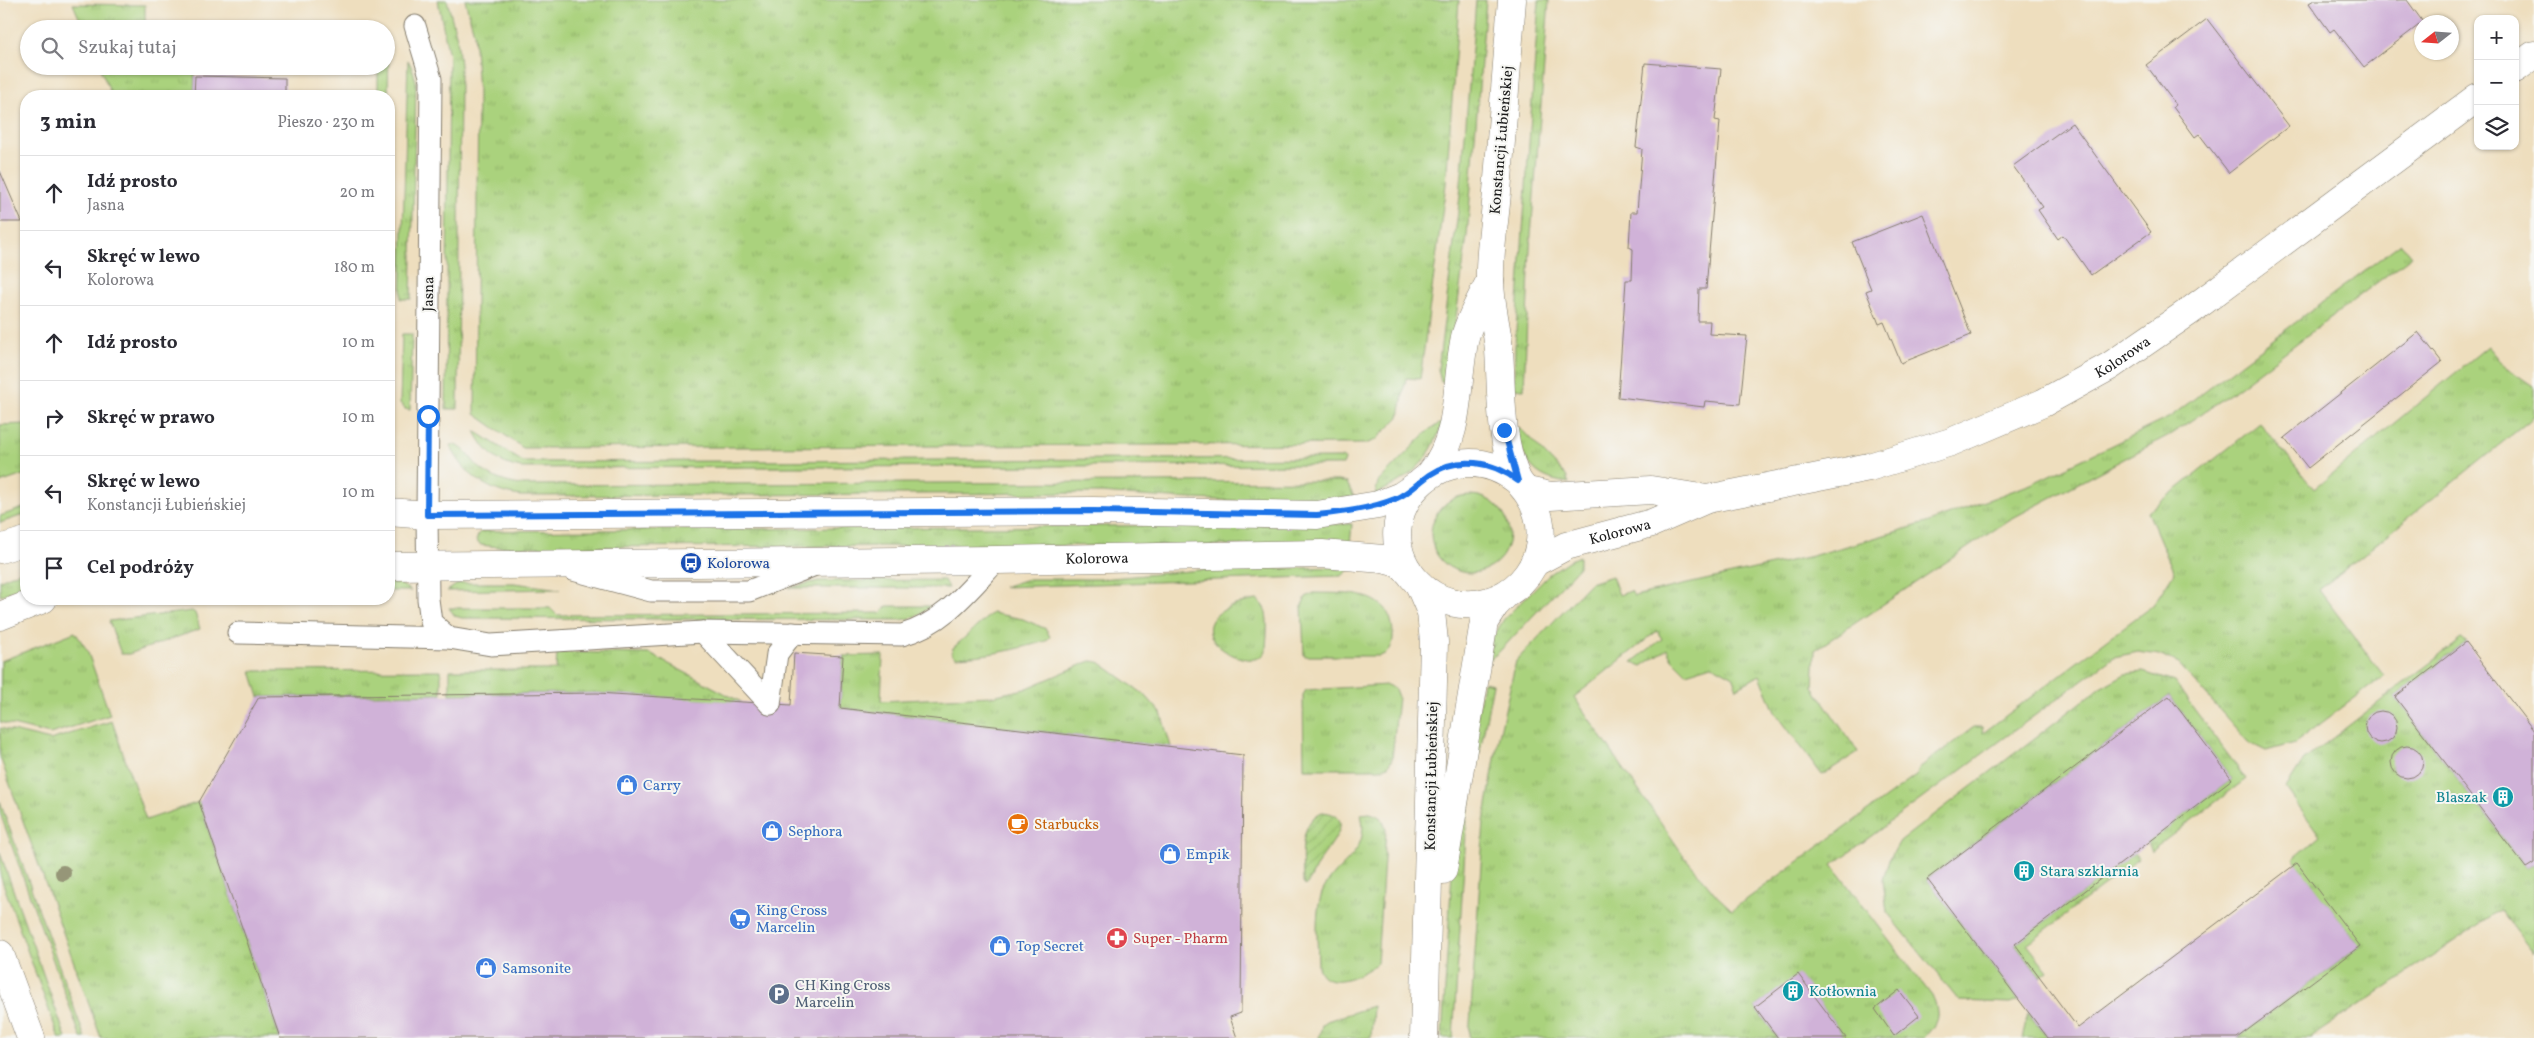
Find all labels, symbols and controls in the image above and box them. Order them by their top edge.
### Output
north arrow [2414,15,2459,60]
map controls [2474,15,2519,150]
button: + [2474,15,2519,60]
search box [20,20,395,75]
icon: search [38,34,66,62]
text: Szukaj tutaj [78,35,177,61]
button: − [2474,60,2519,105]
street label: Konstancji Łubieńskiej [1486,65,1519,215]
button: layers [2474,105,2519,150]
text: 3 min [40,108,96,137]
text: Pieszo · 230 m [277,112,375,134]
text: Idź prosto [87,169,178,195]
icon: ahead [40,179,68,207]
text: 20 m [340,182,375,204]
text: Jasna [87,195,125,217]
text: Skręć w lewo [87,244,200,270]
icon: left [40,254,68,282]
text: 180 m [334,257,375,279]
text: Kolorowa [87,270,154,292]
street label: Jasna [419,276,440,312]
icon: ahead [40,329,68,357]
text: Idź prosto [87,330,178,356]
text: 10 m [342,332,375,354]
street label: Kolorowa [2092,332,2156,384]
icon: right [40,404,68,432]
text: Skręć w prawo [87,405,215,431]
route start [417,405,440,428]
text: 10 m [342,407,375,429]
route end [1493,419,1516,442]
text: Skręć w lewo [87,469,200,495]
icon: left [40,479,68,507]
text: 10 m [342,482,375,504]
text: Konstancji Łubieńskiej [87,495,246,517]
street label: Kolorowa [1587,515,1653,551]
street label: Kolorowa [1065,549,1129,571]
bus stop icon: Kolorowa [679,551,703,575]
icon: arrive [40,554,68,582]
place label: Kolorowa [707,554,770,575]
text: Cel podróży [87,555,194,581]
street label: Konstancji Łubieńskiej [1421,701,1444,851]
shop icon: Carry [615,773,639,797]
place label: Carry [643,776,681,797]
building icon: Blaszak [2491,785,2515,809]
place label: Blaszak [2436,788,2487,809]
cafe icon: Starbucks [1006,812,1030,836]
place label: Starbucks [1034,815,1099,836]
shop icon: Sephora [760,819,784,843]
place label: Sephora [788,822,843,843]
shop icon: Empik [1158,842,1182,866]
place label: Empik [1186,845,1230,866]
building icon: Stara szklarnia [2012,859,2036,883]
place label: Stara szklarnia [2040,862,2139,883]
place label: King Cross Marcelin [756,901,827,939]
supermarket icon: King Cross Marcelin [728,907,752,931]
pharmacy icon: Super - Pharm [1105,926,1129,950]
place label: Super - Pharm [1133,929,1228,950]
shop icon: Top Secret [988,934,1012,958]
place label: Top Secret [1016,937,1084,958]
shop icon: Samsonite [474,956,498,980]
place label: Samsonite [502,959,571,980]
place label: CH King Cross Marcelin [795,976,890,1014]
building icon: Kotłownia [1781,979,1805,1003]
parking icon: CH King Cross Marcelin [767,982,791,1006]
place label: Kotłownia [1809,982,1877,1003]

